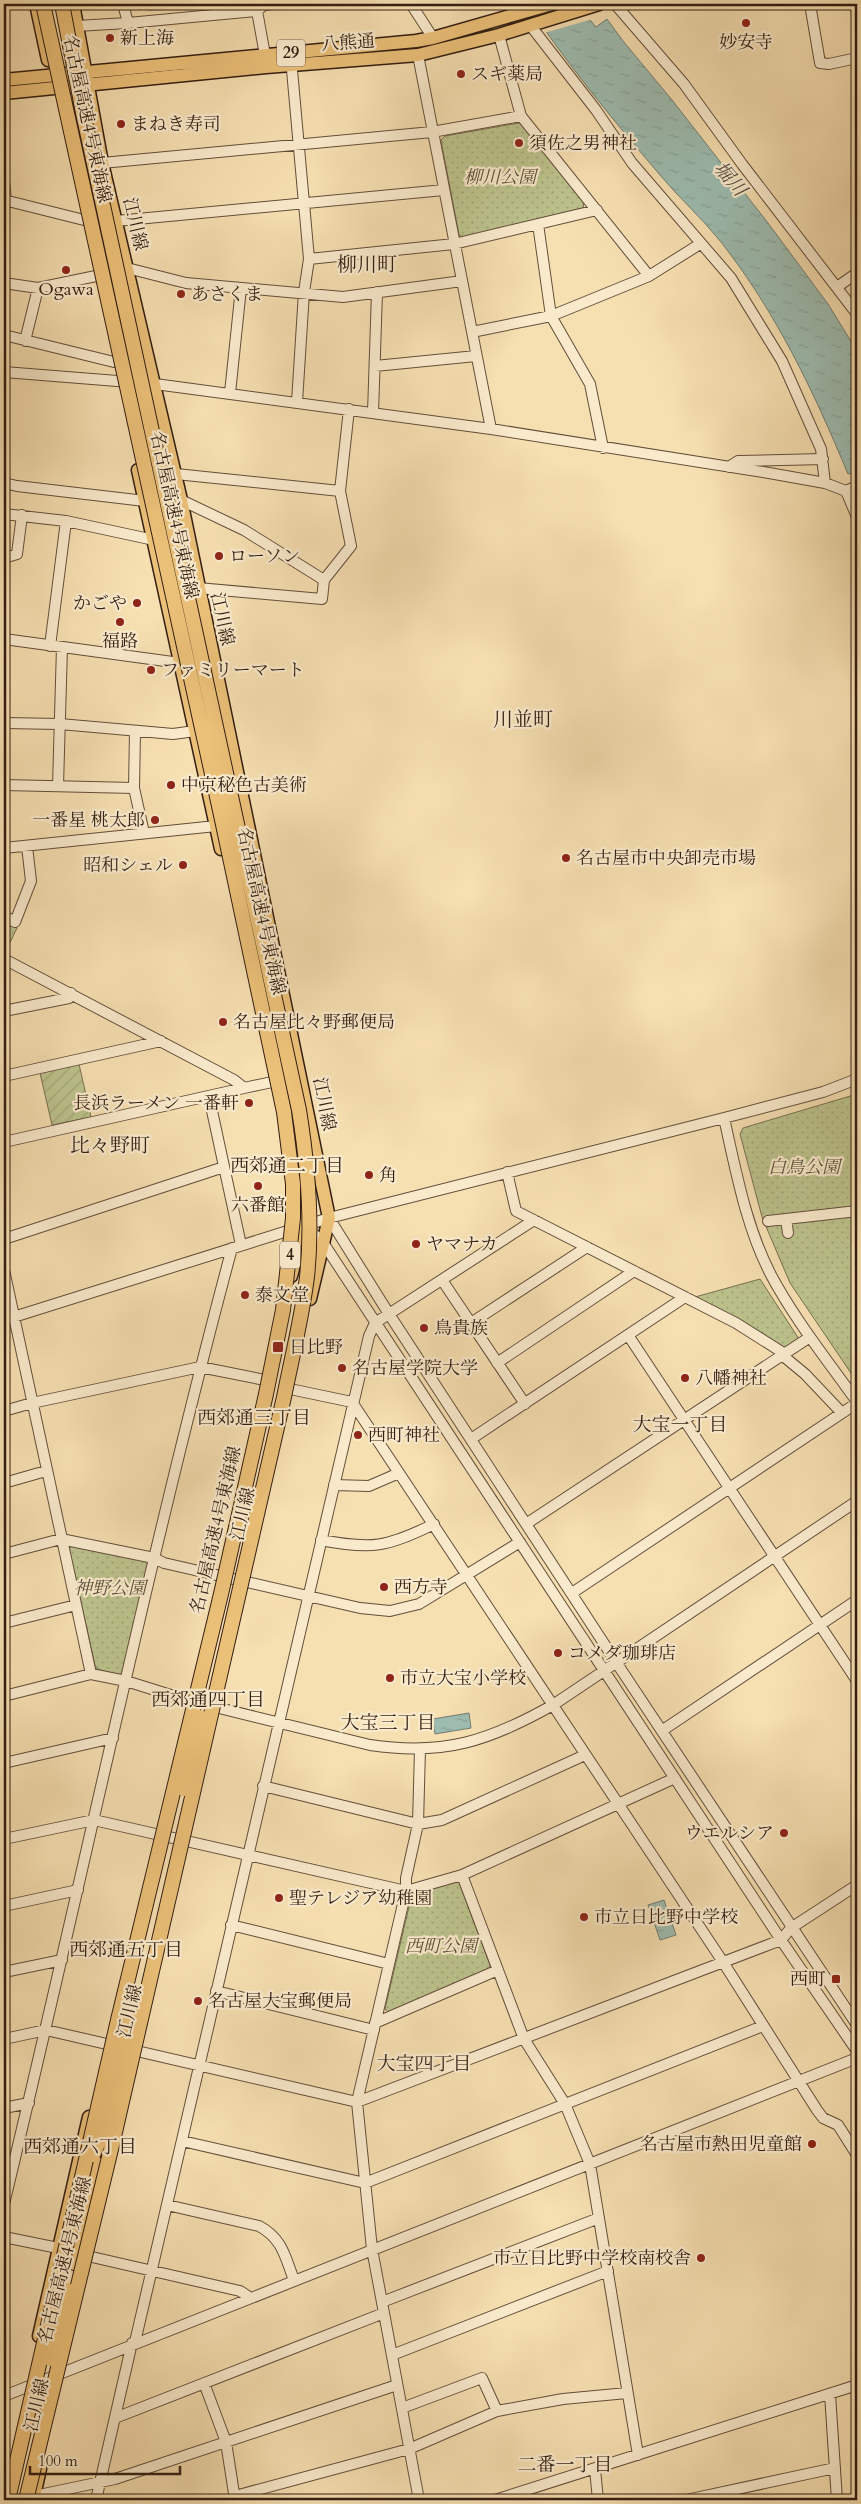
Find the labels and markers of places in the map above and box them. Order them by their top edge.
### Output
marker: 妙安寺 [740,17,752,29]
place label: 新上海 [120,26,174,51]
place label: 妙安寺 [719,30,773,55]
marker: 新上海 [104,32,116,44]
place label: スギ薬局 [471,62,543,87]
marker: スギ薬局 [455,68,467,80]
place label: まねき寿司 [131,112,221,137]
marker: まねき寿司 [115,118,127,130]
place label: 須佐之男神社 [529,131,637,156]
marker: 須佐之男神社 [513,137,525,149]
marker: Ogawa [60,264,72,276]
place label: Ogawa [38,277,94,302]
place label: あさくま [191,282,263,307]
marker: あさくま [175,288,187,300]
place label: ローソン [229,544,300,569]
marker: ローソン [213,550,225,562]
place label: かごや [73,591,127,616]
marker: かごや [131,597,143,609]
marker: 福路 [114,616,126,628]
place label: 福路 [102,629,138,654]
place label: ファミリーマート [161,658,305,683]
marker: ファミリーマート [145,664,157,676]
place label: 中京秘色古美術 [181,773,307,798]
marker: 中京秘色古美術 [165,779,177,791]
place label: 一番星 桃太郎 [32,808,145,833]
marker: 一番星 桃太郎 [149,814,161,826]
place label: 名古屋市中央卸売市場 [576,846,756,871]
marker: 名古屋市中央卸売市場 [560,852,572,864]
place label: 昭和シェル [83,853,173,878]
marker: 昭和シェル [177,859,189,871]
place label: 名古屋比々野郵便局 [233,1010,395,1035]
marker: 名古屋比々野郵便局 [217,1016,229,1028]
place label: 長浜ラーメン 一番軒 [73,1091,239,1116]
marker: 長浜ラーメン 一番軒 [243,1097,255,1109]
place label: 角 [379,1163,397,1188]
marker: 角 [363,1169,375,1181]
marker: 六番館 [252,1180,264,1192]
place label: 六番館 [231,1193,285,1218]
place label: ヤマナカ [426,1232,498,1257]
marker: ヤマナカ [410,1238,422,1250]
place label: 泰文堂 [255,1283,309,1308]
marker: 泰文堂 [239,1289,251,1301]
place label: 鳥貴族 [434,1316,488,1341]
marker: 鳥貴族 [418,1322,430,1334]
place label: 日比野 [289,1335,343,1360]
marker: 日比野 [271,1340,285,1354]
place label: 名古屋学院大学 [352,1356,478,1381]
marker: 名古屋学院大学 [336,1362,348,1374]
place label: 八幡神社 [695,1366,767,1391]
marker: 八幡神社 [679,1372,691,1384]
place label: 西町神社 [368,1423,440,1448]
marker: 西町神社 [352,1429,364,1441]
place label: 西方寺 [394,1575,448,1600]
marker: 西方寺 [378,1581,390,1593]
place label: コメダ珈琲店 [568,1641,676,1666]
marker: コメダ珈琲店 [552,1647,564,1659]
place label: 市立大宝小学校 [400,1666,526,1691]
marker: 市立大宝小学校 [384,1672,396,1684]
place label: ウエルシア [684,1821,774,1846]
marker: ウエルシア [778,1827,790,1839]
place label: 聖テレジア幼稚園 [289,1886,432,1911]
marker: 聖テレジア幼稚園 [273,1892,285,1904]
place label: 市立日比野中学校 [594,1905,738,1930]
marker: 市立日比野中学校 [578,1911,590,1923]
place label: 西町 [790,1967,826,1992]
marker: 西町 [830,1973,842,1985]
place label: 名古屋大宝郵便局 [208,1989,352,2014]
marker: 名古屋大宝郵便局 [192,1995,204,2007]
place label: 名古屋市熱田児童館 [640,2132,802,2157]
marker: 名古屋市熱田児童館 [806,2138,818,2150]
place label: 市立日比野中学校南校舎 [493,2246,691,2271]
marker: 市立日比野中学校南校舎 [695,2252,707,2264]

